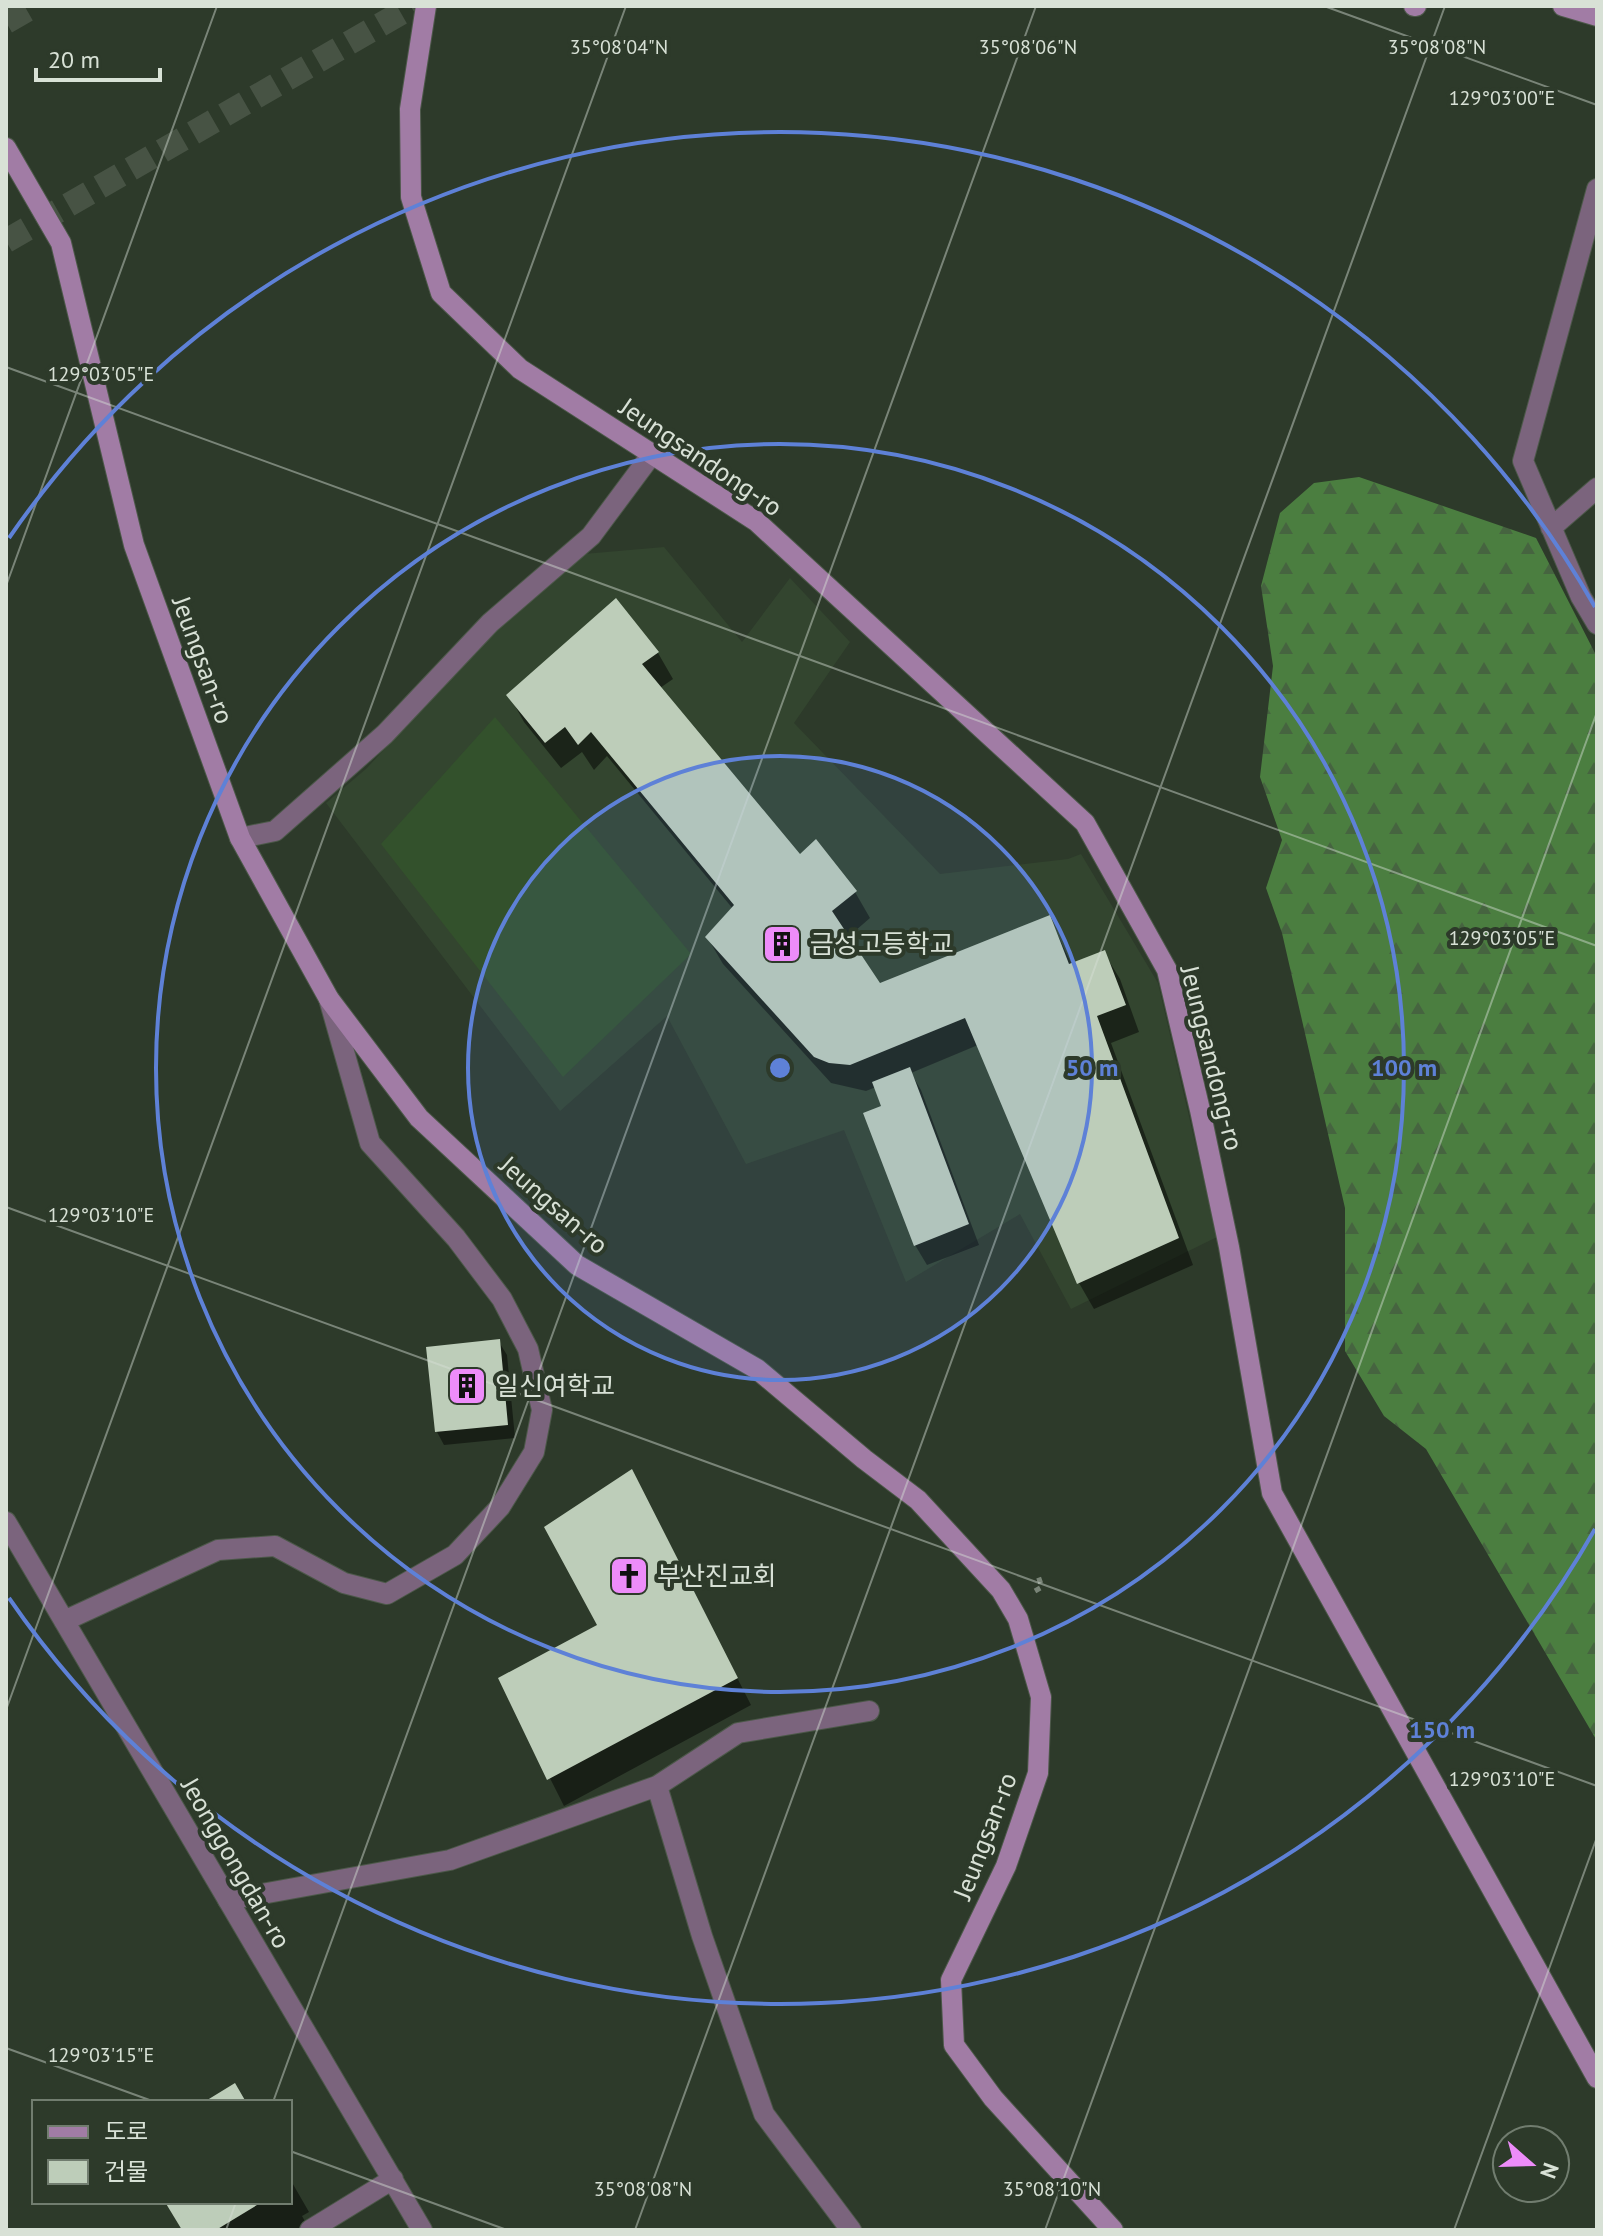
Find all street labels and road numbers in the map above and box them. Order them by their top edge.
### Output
street label: Jeungsandong-ro [613,389,789,523]
street label: Jeungsan-ro [165,591,242,728]
street label: Jeungsandong-ro [1173,961,1251,1154]
street label: Jeungsan-ro [492,1148,615,1261]
street label: Jeungsan-ro [945,1768,1024,1905]
street label: Jeonggongdan-ro [174,1771,299,1954]

